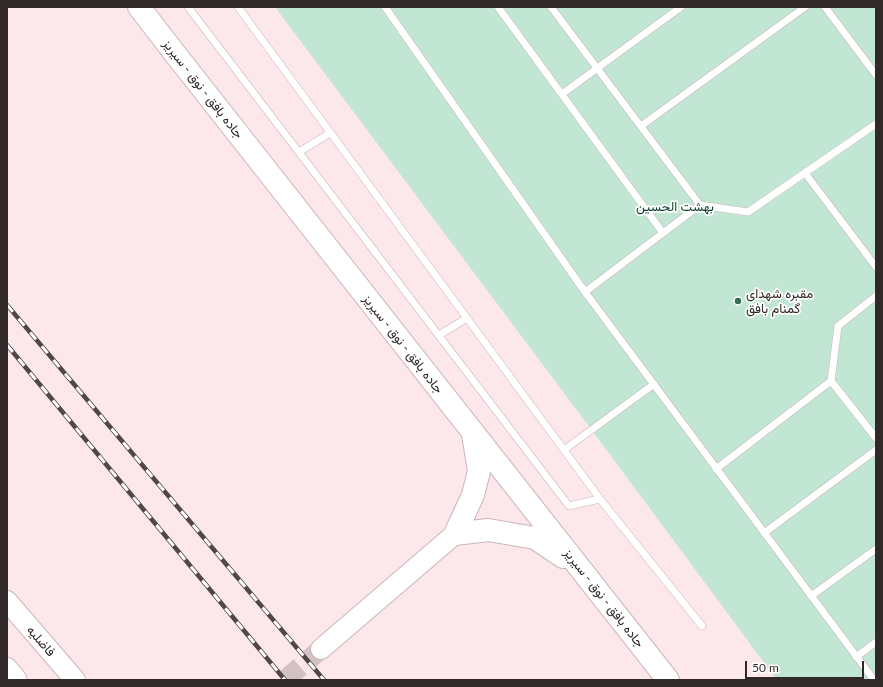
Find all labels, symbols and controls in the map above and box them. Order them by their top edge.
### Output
street label: جاده بافق - نوق - سیریز [160,36,246,142]
park label: بهشت الحسین [636,199,714,215]
place label: مقبره شهدای گمنام بافق [746,286,813,317]
street label: جاده بافق - نوق - سیریز [360,291,446,397]
marker: مقبره شهدای گمنام بافق [733,296,743,306]
street label: جاده بافق - نوق - سیریز [561,545,647,651]
street label: فاضلیه [23,622,59,660]
scale bar [747,653,866,679]
text: 50 m [752,660,779,675]

